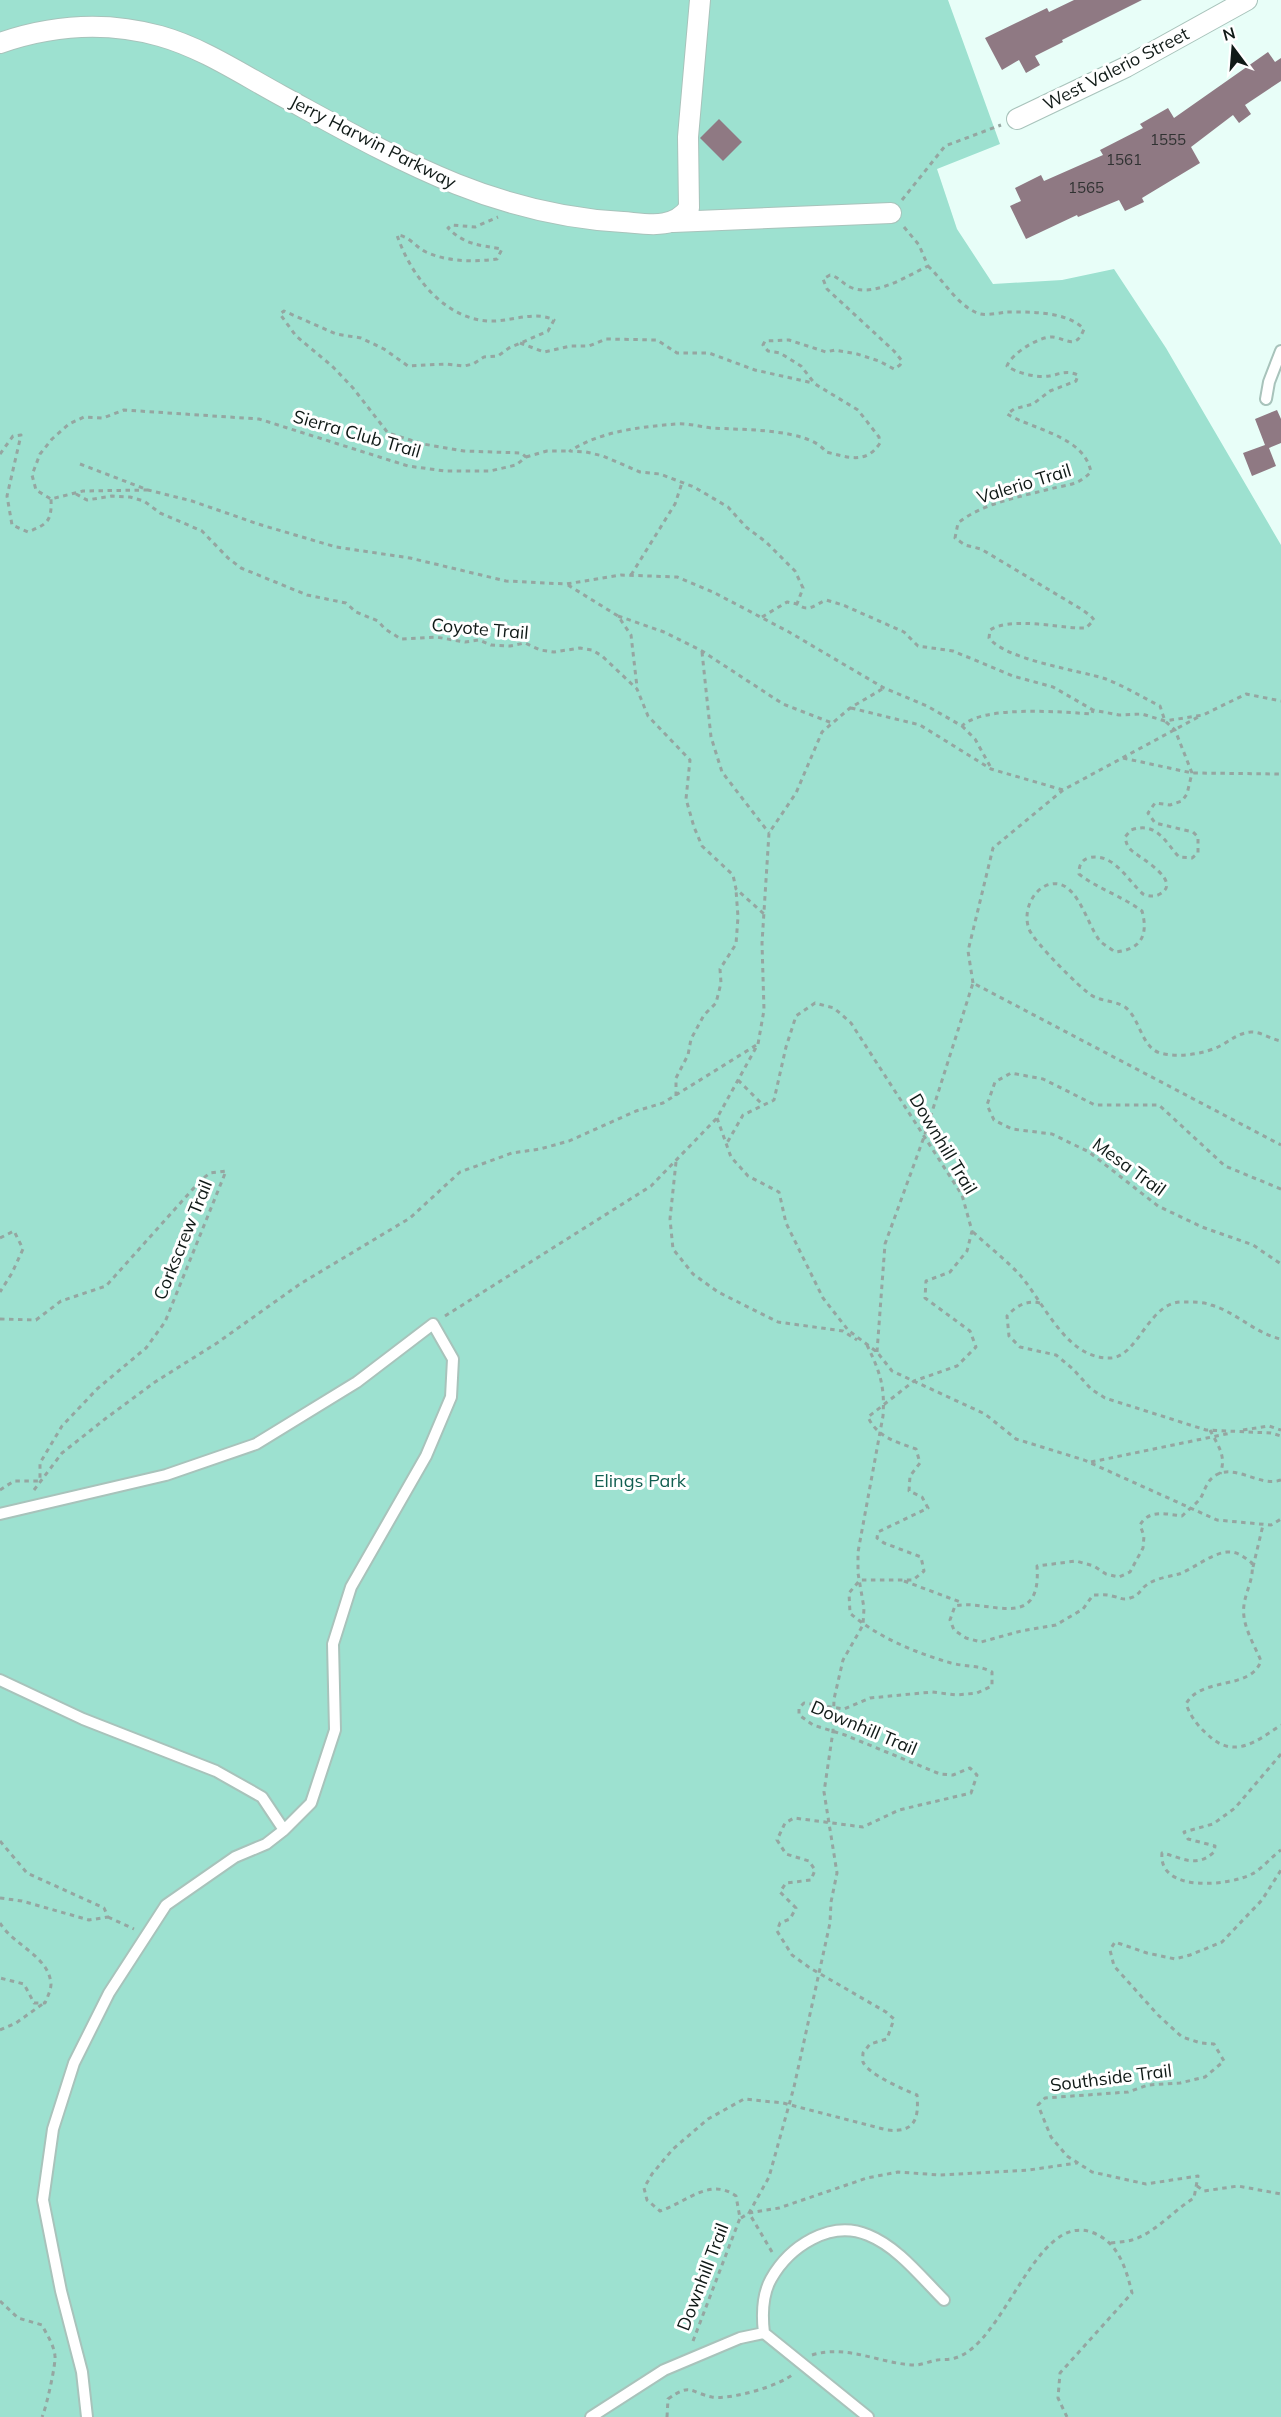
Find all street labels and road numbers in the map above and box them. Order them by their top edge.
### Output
street label: West Valerio Street [1039,22,1193,115]
street label: Jerry Harwin Parkway [286,90,461,194]
street label: Sierra Club Trail [291,404,424,463]
street label: Valerio Trail [974,458,1074,509]
street label: Coyote Trail [431,613,530,644]
street label: Downhill Trail [904,1089,982,1198]
street label: Mesa Trail [1088,1132,1170,1201]
street label: Corkscrew Trail [148,1177,217,1303]
street label: Downhill Trail [808,1695,921,1760]
street label: Southside Trail [1049,2059,1173,2096]
street label: Downhill Trail [672,2220,734,2334]

